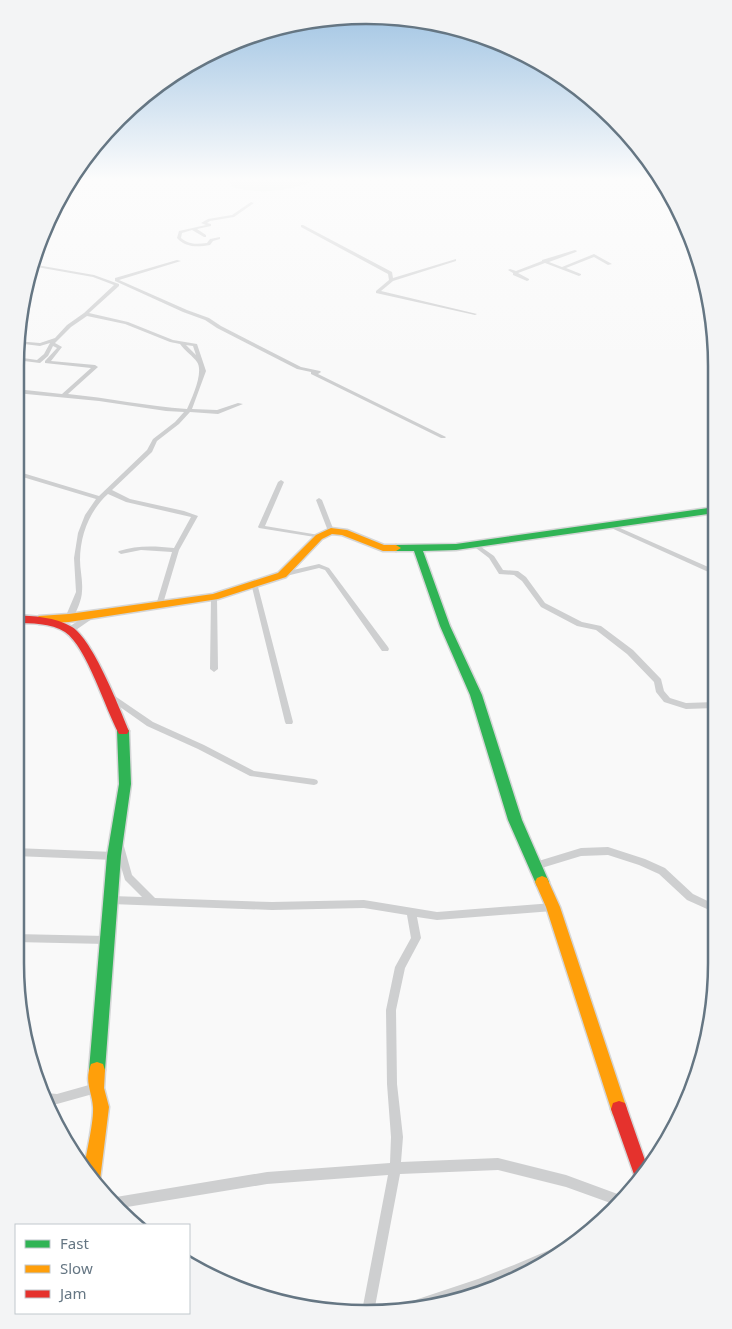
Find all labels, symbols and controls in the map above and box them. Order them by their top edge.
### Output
legend [15,1224,190,1314]
text: Fast [60,1233,89,1253]
text: Slow [60,1258,93,1278]
text: Jam [58,1283,87,1303]

